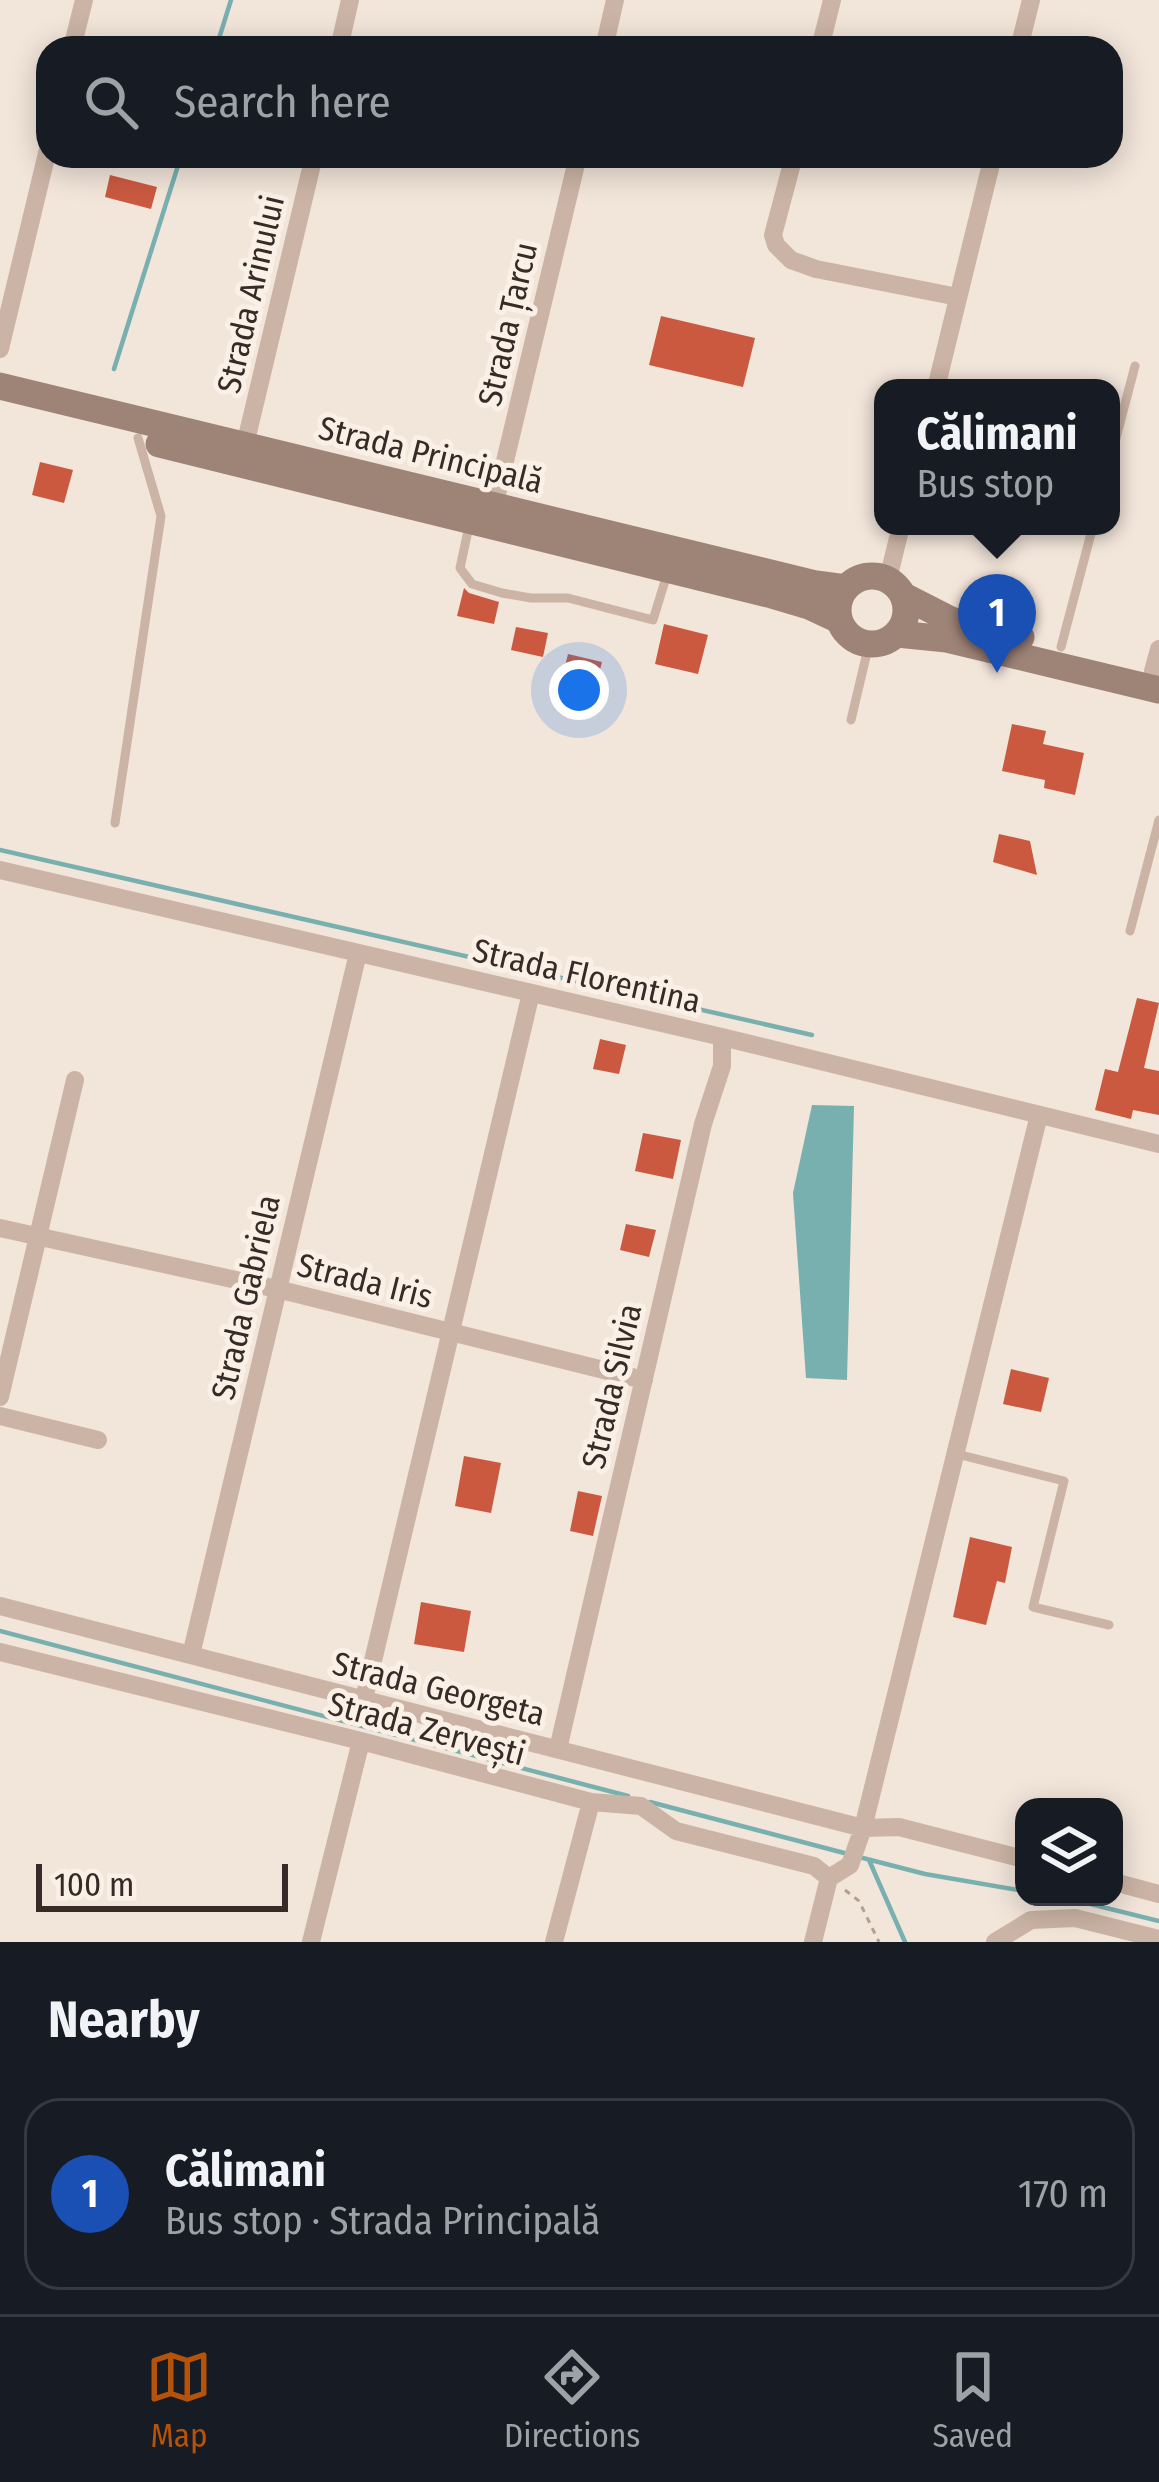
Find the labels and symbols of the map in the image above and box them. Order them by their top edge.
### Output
street label: Strada Arinului [209,192,293,397]
street label: Strada Țarcu [470,238,547,410]
street label: Strada Principală [315,408,547,502]
pin: 1 [958,574,1036,673]
your location [549,660,609,720]
street label: Strada Florentina [469,930,705,1022]
street label: Strada Gabriela [203,1191,289,1404]
street label: Strada Iris [293,1245,437,1317]
street label: Strada Silvia [574,1300,650,1472]
street label: Strada Georgeta [329,1643,549,1735]
street label: Strada Zervești [324,1683,530,1775]
scale bar [36,1858,288,1911]

